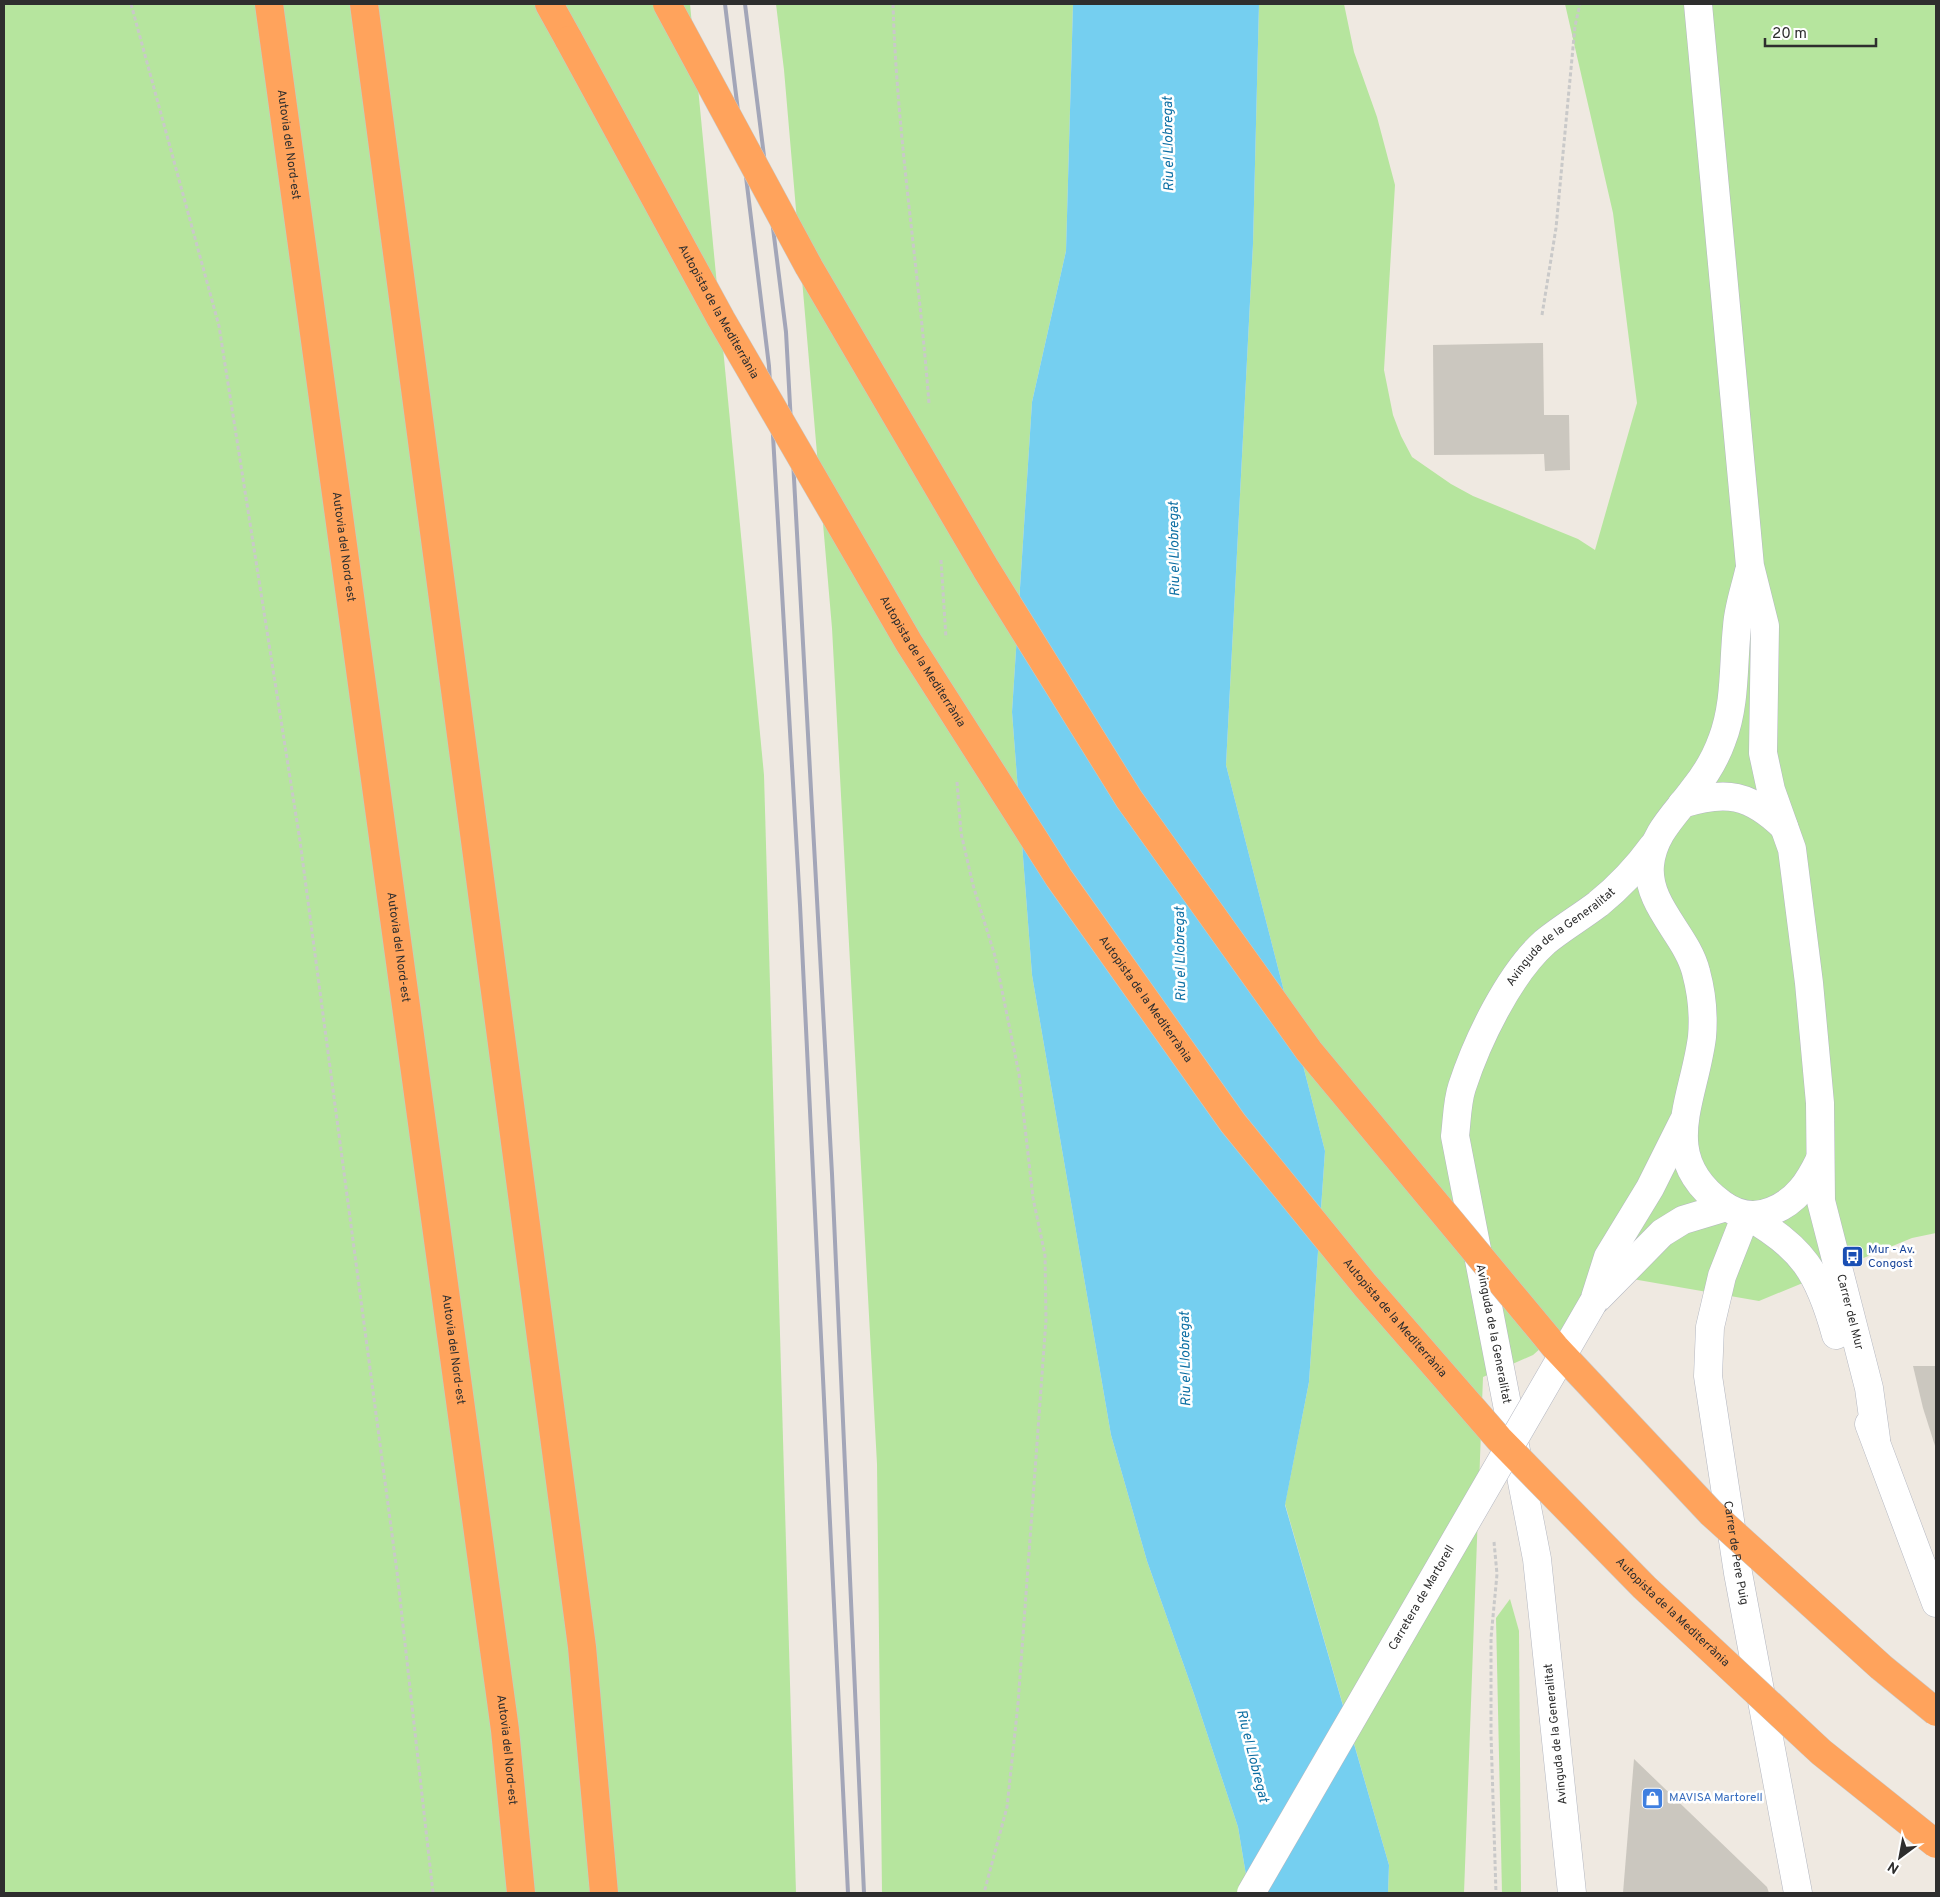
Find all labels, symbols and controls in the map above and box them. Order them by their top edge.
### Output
scale bar [1765,15,1876,47]
text: 20 m [1772,25,1807,44]
street label: Autovia del Nord-est [273,89,304,201]
water label: Riu el Llobregat [1160,95,1178,192]
street label: Autopista de la Mediterrània [674,242,762,382]
street label: Autovia del Nord-est [328,491,359,603]
water label: Riu el Llobregat [1166,500,1184,597]
street label: Autopista de la Mediterrània [875,593,969,731]
street label: Avinguda de la Generalitat [1503,884,1619,989]
street label: Autovia del Nord-est [383,891,413,1003]
water label: Riu el Llobregat [1172,905,1190,1002]
street label: Autopista de la Mediterrània [1095,933,1196,1066]
place label: Mur - Av. Congost [1868,1242,1915,1272]
bus stop icon: Mur - Av. Congost [1840,1245,1864,1269]
street label: Autopista de la Mediterrània [1339,1255,1450,1381]
street label: Avinguda de la Generalitat [1472,1263,1514,1405]
street label: Carrer del Mur [1832,1272,1867,1352]
street label: Autovia del Nord-est [438,1293,468,1406]
water label: Riu el Llobregat [1177,1310,1195,1407]
street label: Carrer de Pere Puig [1719,1500,1752,1606]
street label: Carretera de Martorell [1385,1542,1459,1653]
street label: Autopista de la Mediterrània [1612,1554,1733,1671]
street label: Avinguda de la Generalitat [1541,1663,1571,1805]
street label: Autovia del Nord-est [492,1694,520,1806]
water label: Riu el Llobregat [1232,1708,1272,1805]
shop icon: MAVISA Martorell [1641,1786,1665,1810]
place label: MAVISA Martorell [1669,1790,1763,1806]
north arrow [1875,1832,1925,1882]
text: N [1885,1857,1903,1877]

